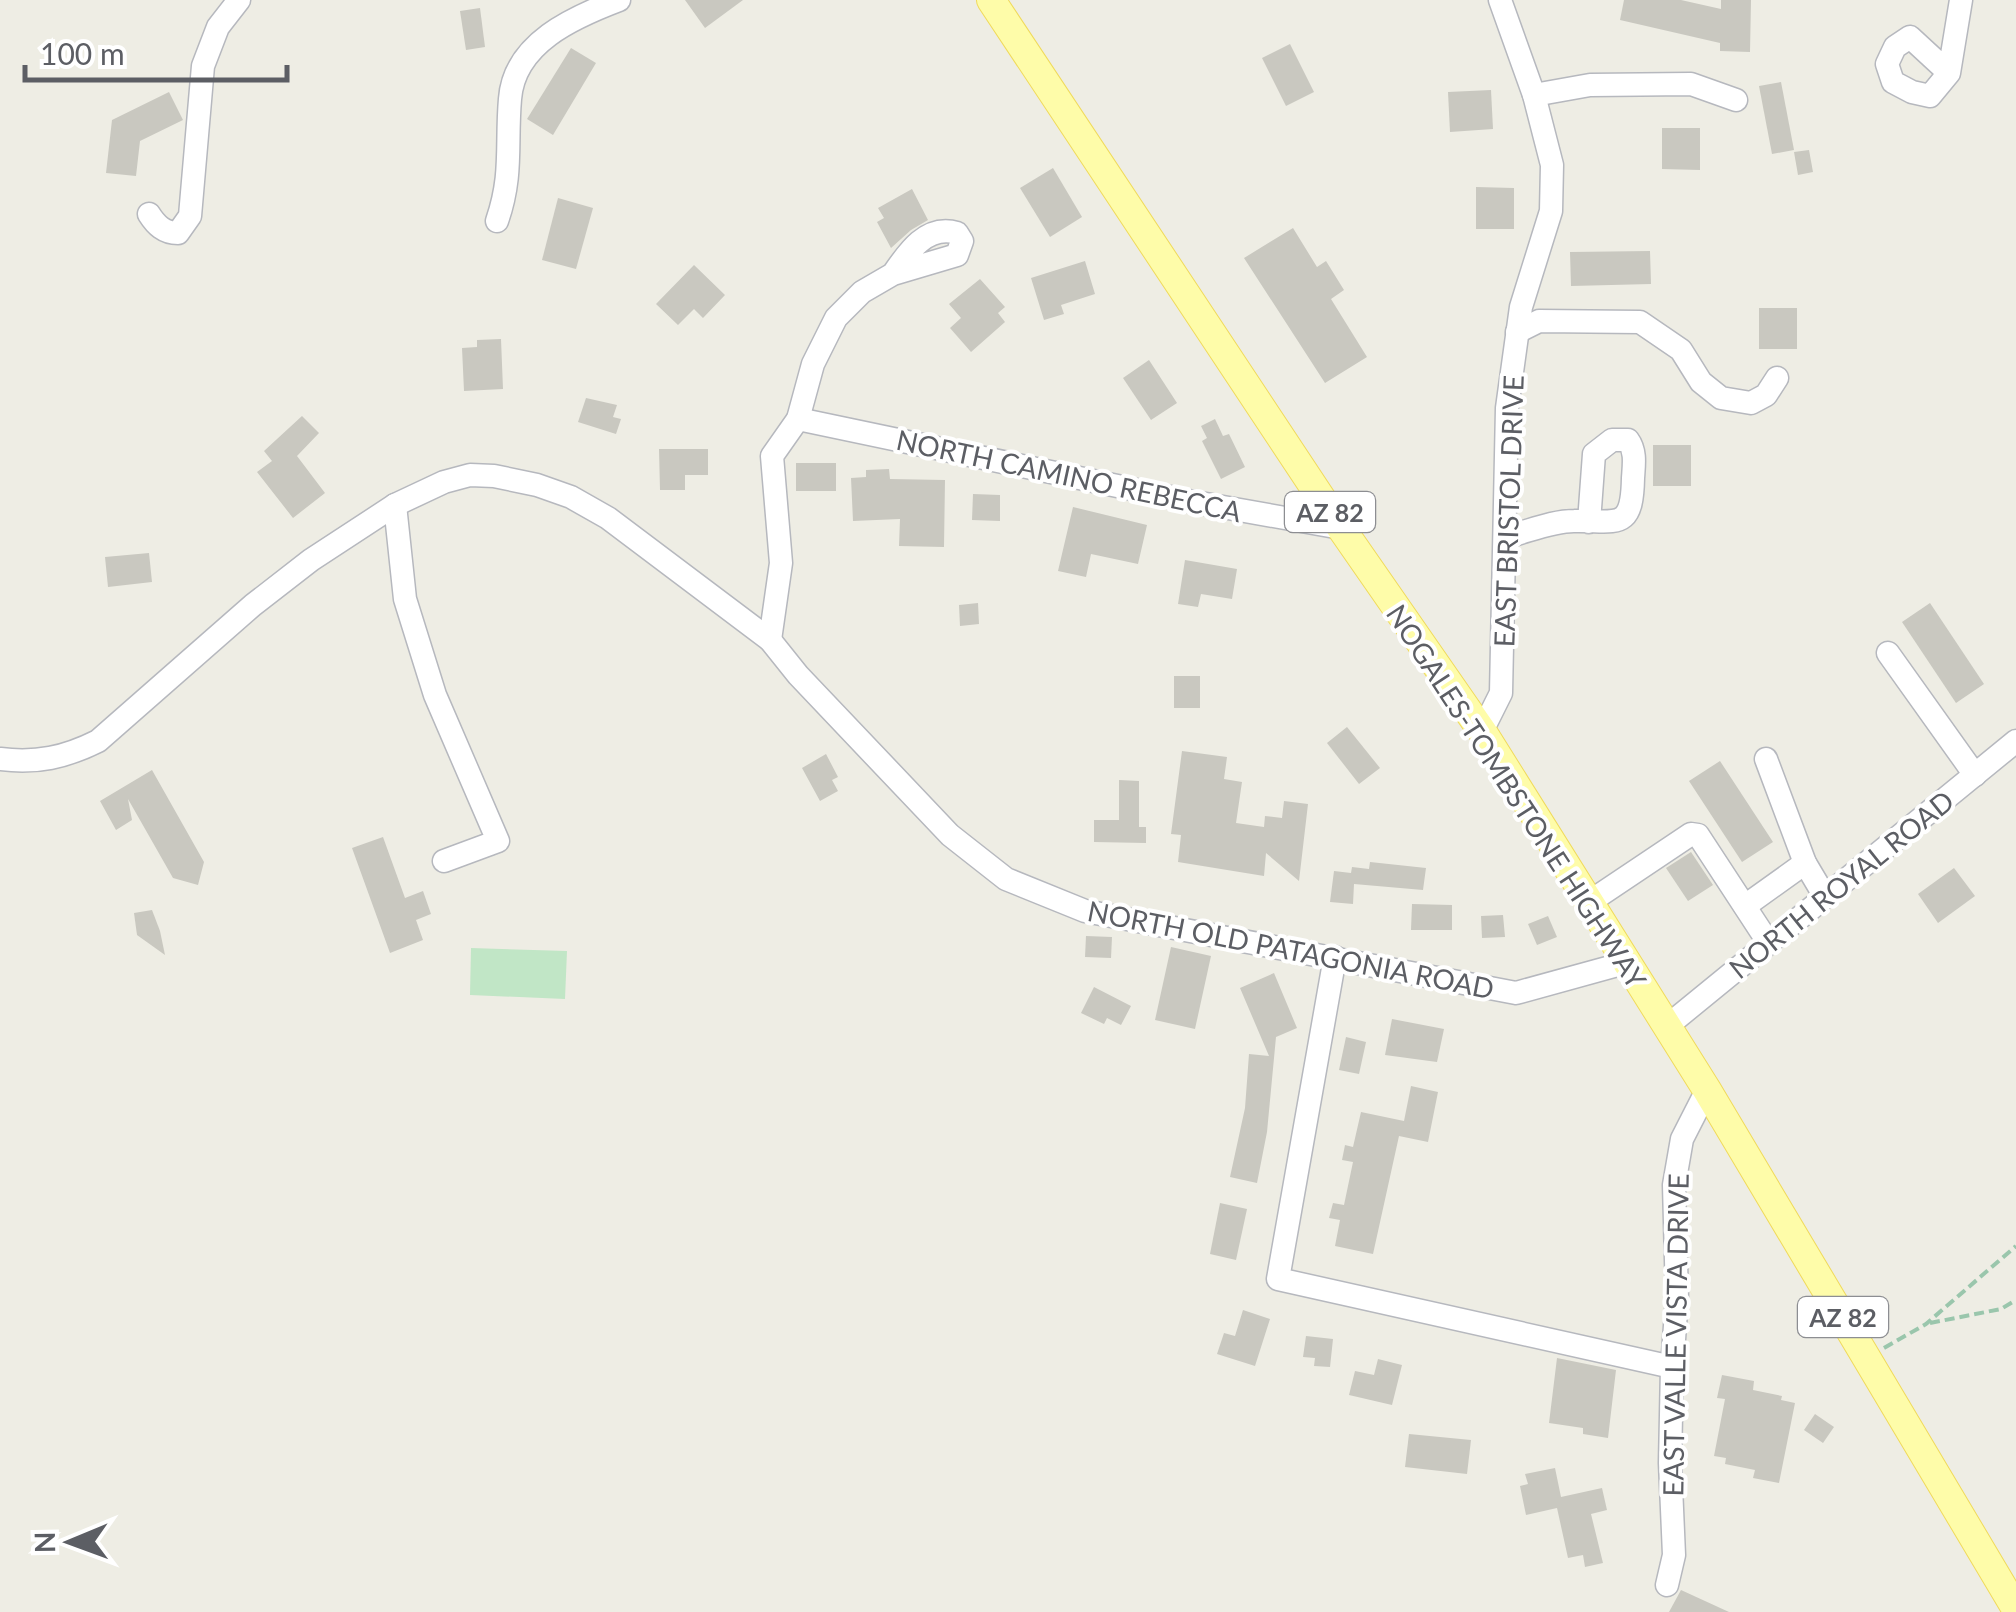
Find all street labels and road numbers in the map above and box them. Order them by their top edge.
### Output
street label: EAST BRISTOL DRIVE [1486,374,1530,648]
street label: NORTH CAMINO REBECCA [893,422,1245,528]
road number: AZ 82 [1285,492,1375,532]
street label: NOGALES-TOMBSTONE HIGHWAY [1380,598,1654,995]
street label: NORTH ROYAL ROAD [1722,783,1960,985]
street label: NORTH OLD PATAGONIA ROAD [1085,893,1497,1005]
street label: EAST VALLE VISTA DRIVE [1655,1173,1695,1497]
road number: AZ 82 [1798,1297,1888,1337]

